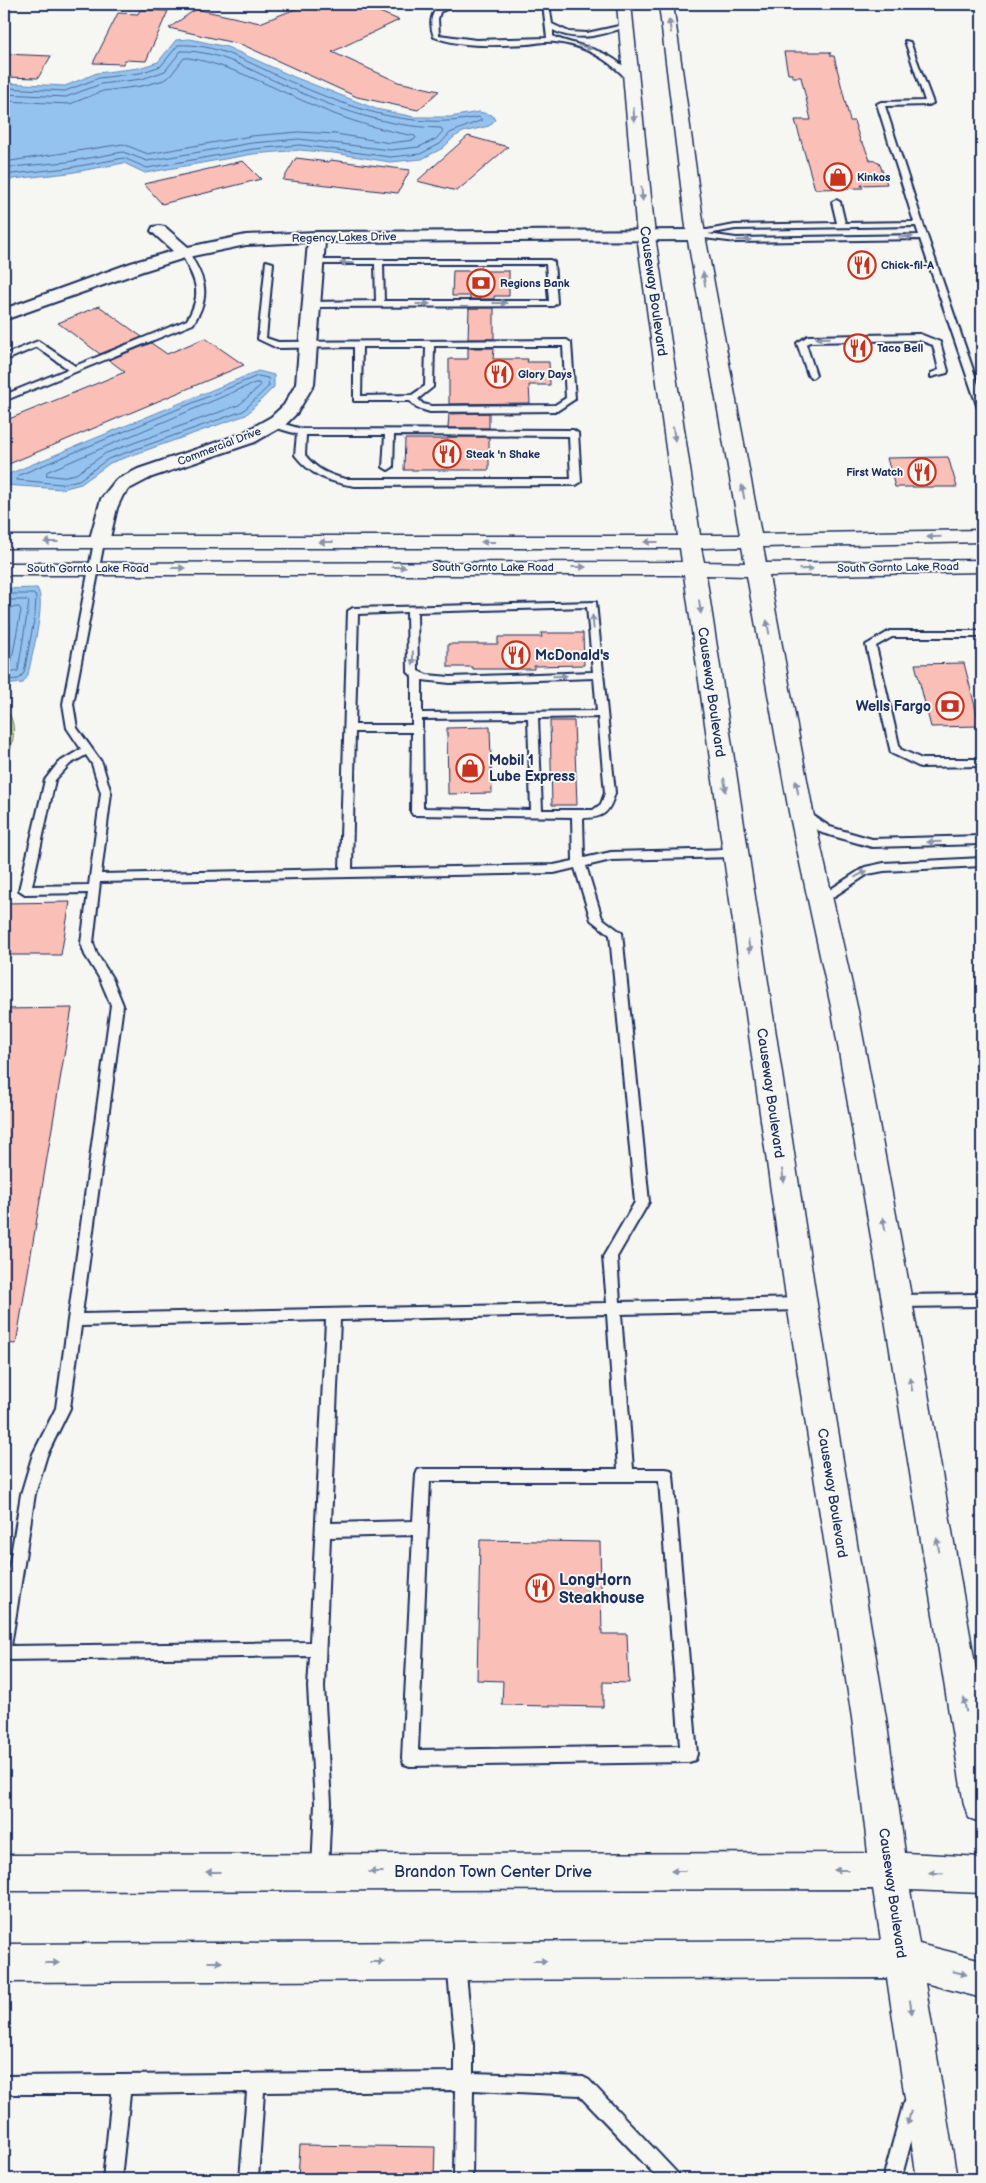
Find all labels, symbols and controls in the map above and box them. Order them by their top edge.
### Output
one-way arrow [665,17,673,33]
one-way arrow [578,44,593,52]
one-way arrow [630,108,638,124]
shop icon: Kinkos [823,162,853,192]
place label: Kinkos [857,171,891,184]
one-way arrow [638,187,646,203]
street label: Causeway Boulevard [636,225,671,357]
street label: Regency Lakes Drive [292,230,397,245]
one-way arrow [899,233,915,241]
one-way arrow [736,235,752,243]
restaurant icon: Chick-fil-A [847,250,877,280]
one-way arrow [339,259,355,267]
place label: Chick-fil-A [881,259,934,272]
bank icon: Regions Bank [466,268,496,298]
one-way arrow [699,271,707,287]
place label: Regions Bank [500,277,570,290]
one-way arrow [492,299,508,307]
one-way arrow [416,300,432,308]
restaurant icon: Taco Bell [843,333,873,363]
one-way arrow [815,334,831,342]
place label: Taco Bell [877,342,923,355]
restaurant icon: Glory Days [484,359,514,389]
place label: Glory Days [518,368,572,381]
street label: Commercial Drive [176,424,263,468]
one-way arrow [670,426,678,442]
restaurant icon: Steak 'n Shake [432,439,462,469]
place label: Steak 'n Shake [466,448,540,461]
restaurant icon: First Watch [907,457,937,487]
place label: First Watch [846,466,903,479]
one-way arrow [739,484,747,500]
one-way arrow [925,533,941,541]
one-way arrow [43,538,59,546]
one-way arrow [317,538,333,546]
one-way arrow [480,538,496,546]
one-way arrow [642,538,658,546]
street label: South Gornto Lake Road [837,560,959,575]
street label: South Gornto Lake Road [432,561,554,574]
street label: South Gornto Lake Road [27,562,149,575]
one-way arrow [392,563,408,571]
one-way arrow [572,563,588,571]
one-way arrow [170,564,186,572]
one-way arrow [798,565,814,573]
one-way arrow [696,599,704,615]
one-way arrow [589,613,597,629]
one-way arrow [763,619,771,635]
street label: Causeway Boulevard [694,626,729,758]
restaurant icon: McDonald's [501,640,531,670]
place label: McDonald's [535,647,610,664]
one-way arrow [409,650,417,666]
one-way arrow [552,672,568,680]
bank icon: Wells Fargo [935,691,965,721]
place label: Wells Fargo [856,698,931,715]
place label: Mobil 1 Lube Express [489,752,575,785]
shop icon: Mobil 1 Lube Express [455,753,485,783]
one-way arrow [721,778,729,794]
one-way arrow [792,779,800,795]
one-way arrow [925,838,941,846]
one-way arrow [855,870,868,879]
one-way arrow [745,938,753,954]
street label: Causeway Boulevard [753,1027,788,1159]
one-way arrow [779,1168,787,1184]
one-way arrow [879,1216,887,1232]
one-way arrow [907,1376,915,1392]
street label: Causeway Boulevard [814,1427,851,1559]
one-way arrow [934,1536,942,1552]
place label: LongHorn Steakhouse [559,1571,645,1608]
restaurant icon: LongHorn Steakhouse [525,1573,555,1603]
one-way arrow [961,1697,969,1713]
street label: Causeway Boulevard [875,1827,910,1959]
street label: Brandon Town Center Drive [394,1863,593,1882]
one-way arrow [832,1866,848,1874]
one-way arrow [670,1867,686,1875]
one-way arrow [205,1868,221,1876]
one-way arrow [367,1868,383,1876]
one-way arrow [928,1868,944,1876]
one-way arrow [370,1957,386,1965]
one-way arrow [532,1957,548,1965]
one-way arrow [207,1958,223,1966]
one-way arrow [45,1959,61,1967]
one-way arrow [952,1970,967,1978]
one-way arrow [907,2000,915,2016]
one-way arrow [904,2111,912,2126]

